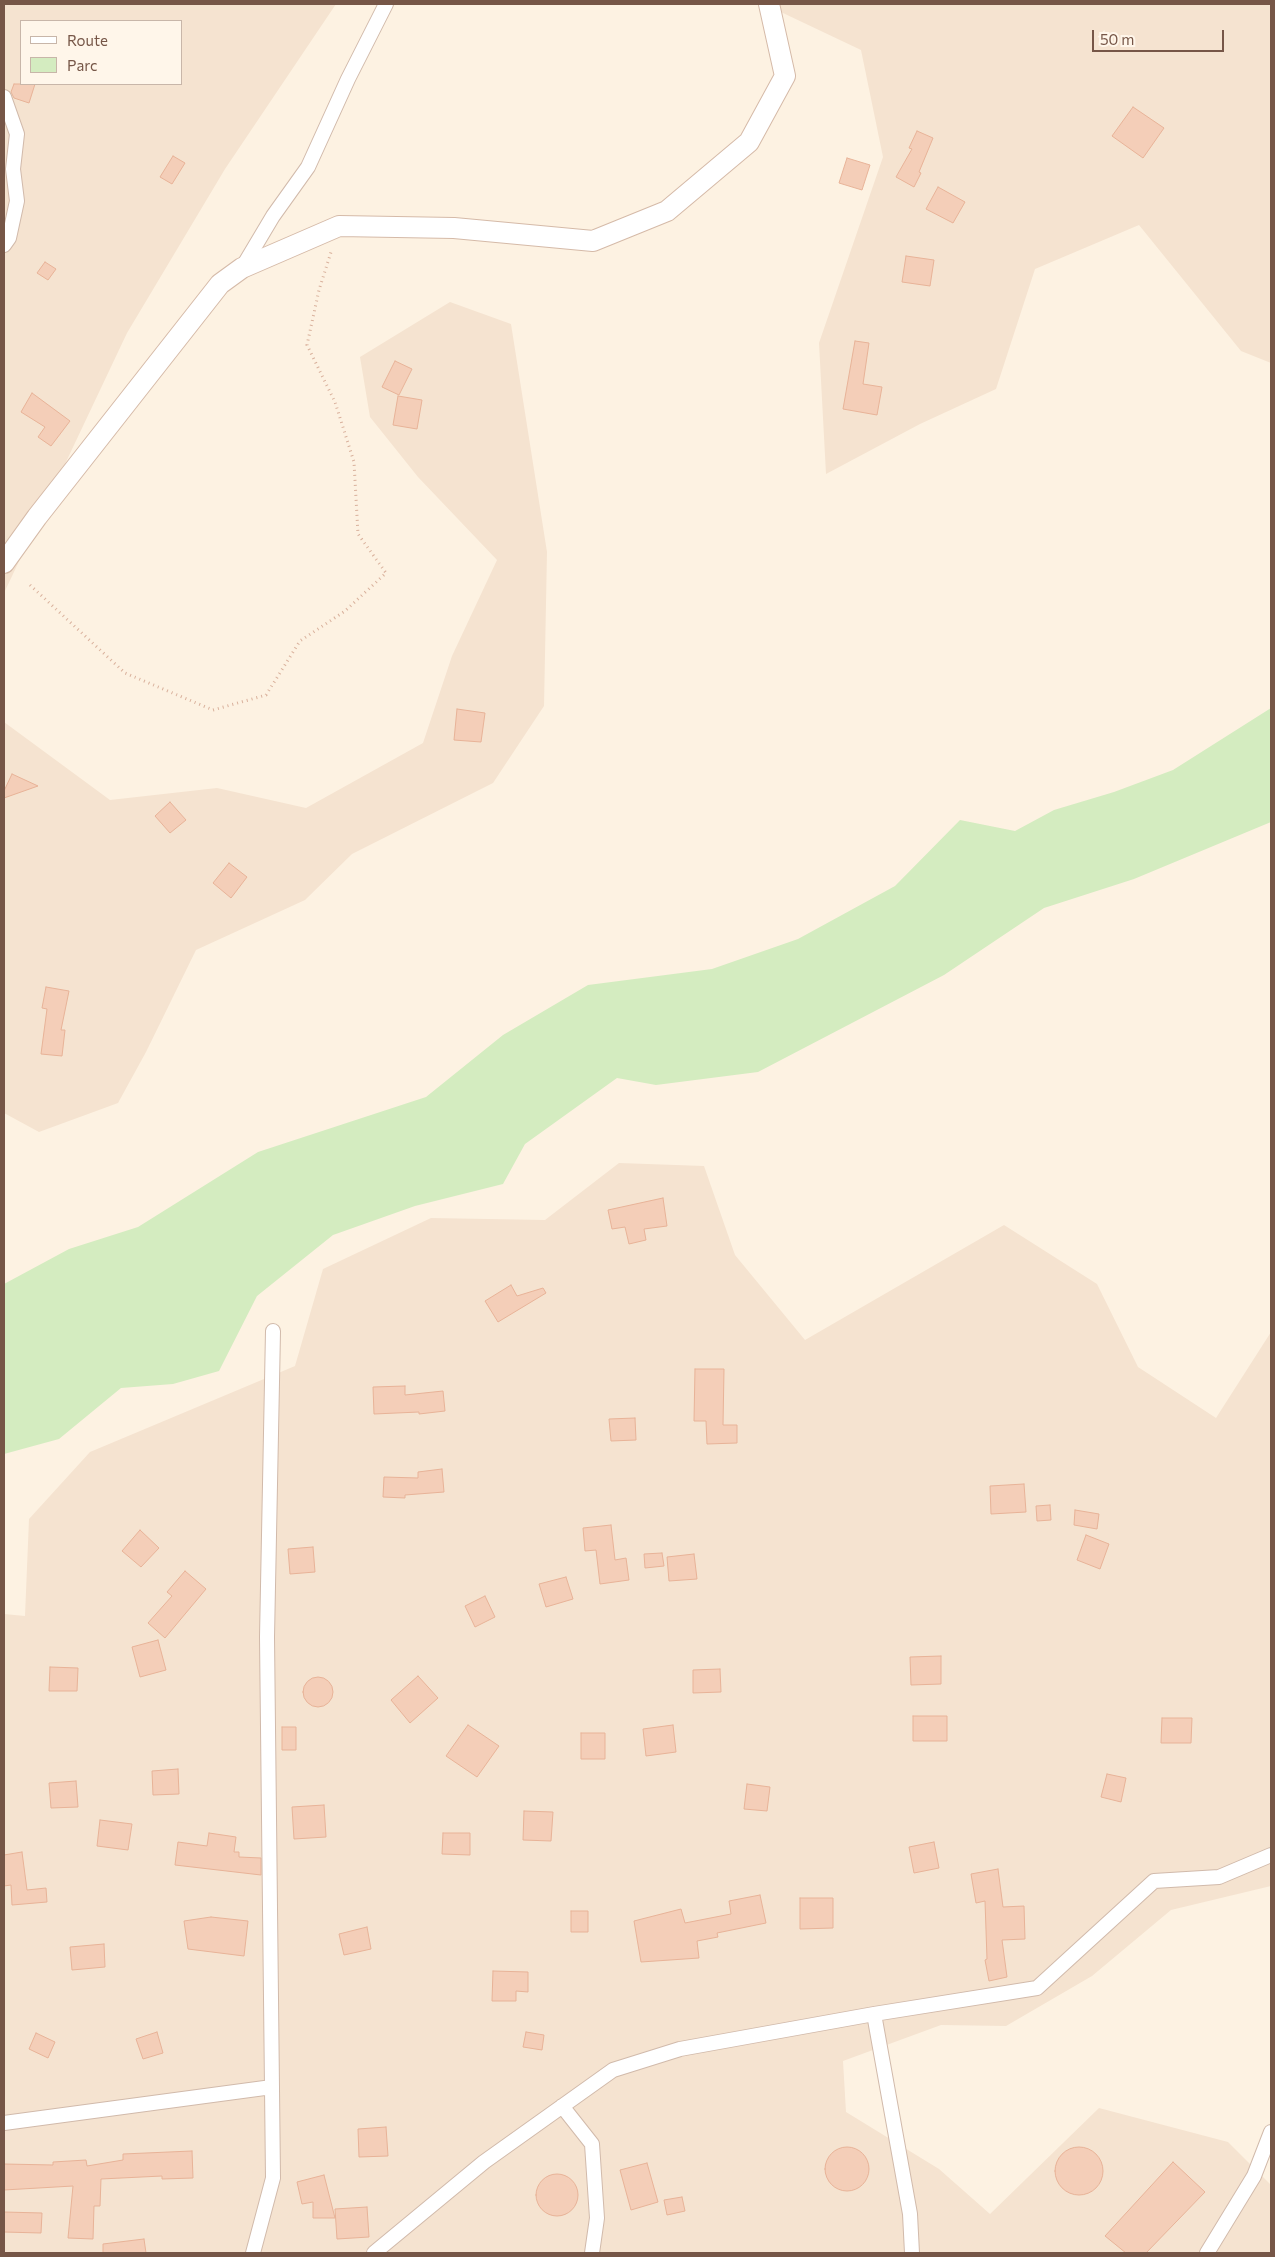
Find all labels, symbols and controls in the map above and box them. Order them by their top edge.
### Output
legend [20,20,182,85]
scale bar [1095,20,1228,52]
text: 50 m [1100,30,1134,48]
text: Route [67,31,108,49]
text: Parc [67,56,97,74]

